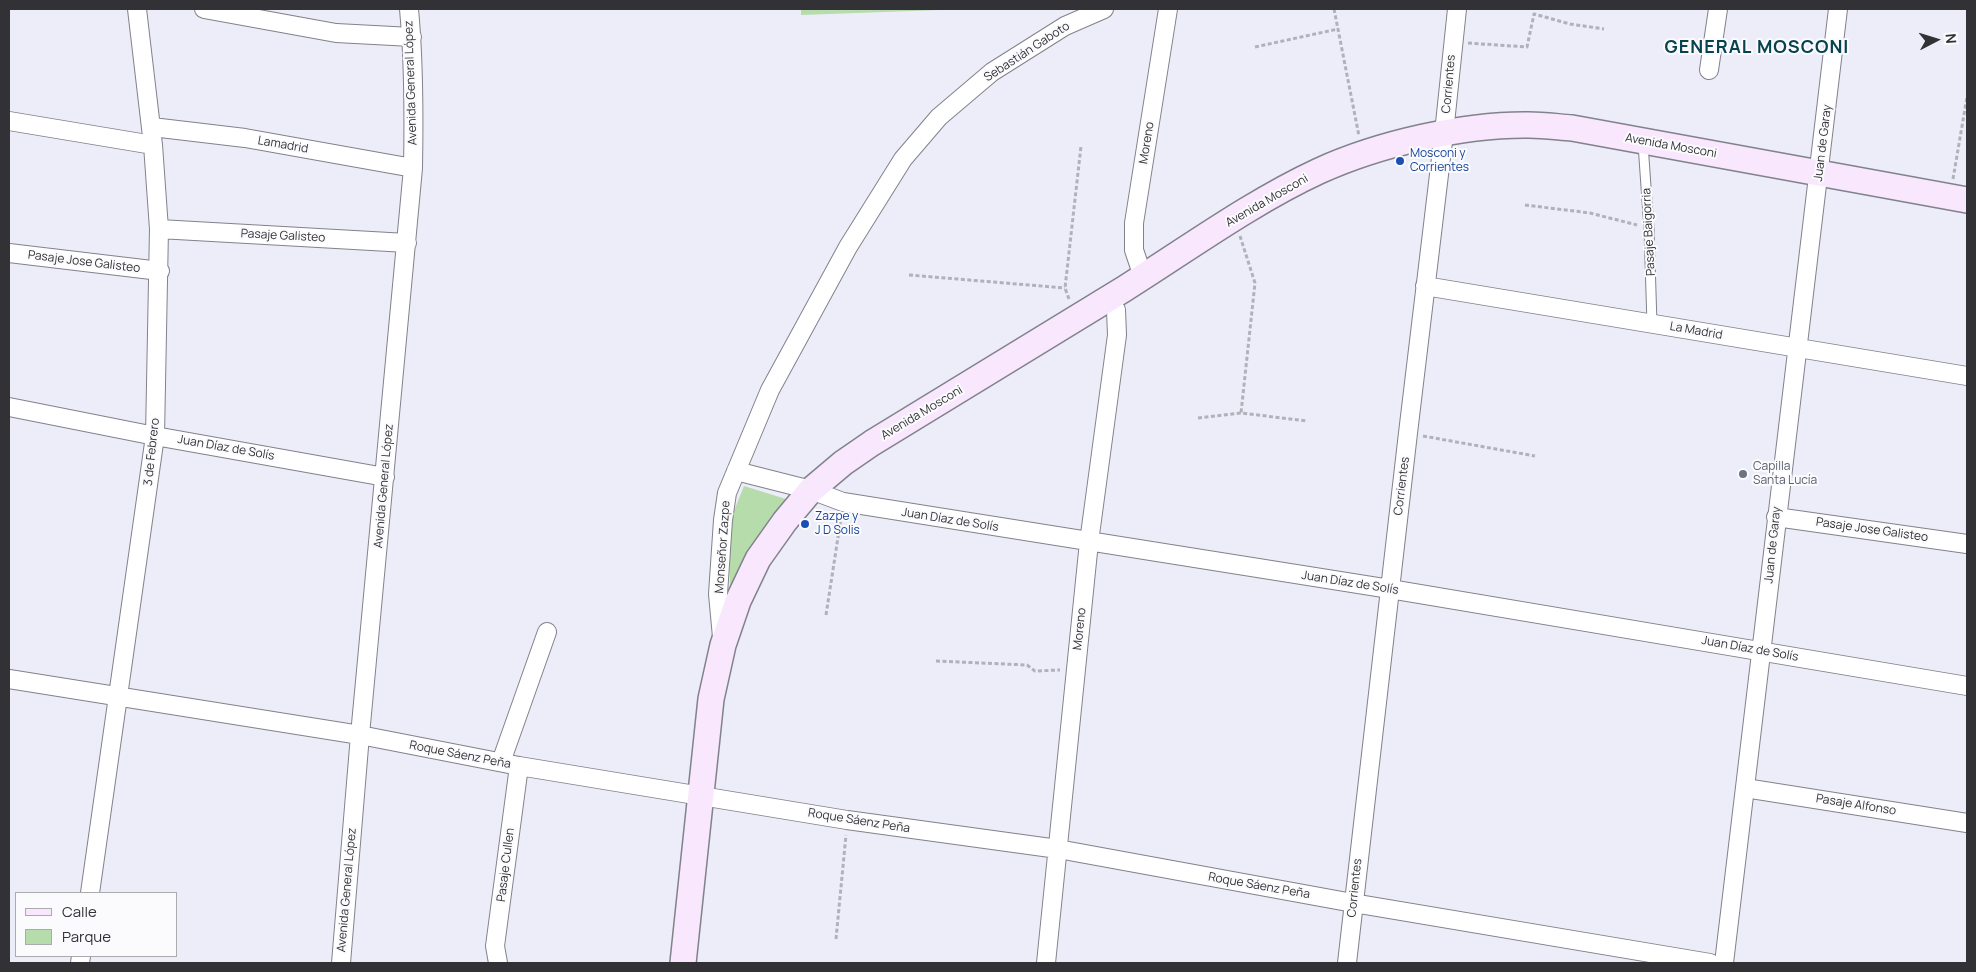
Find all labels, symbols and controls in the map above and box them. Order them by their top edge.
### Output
north arrow [1911,15,1961,65]
street label: Sebastián Gaboto [981,19,1073,85]
street label: Avenida General López [402,20,420,146]
text: N [1942,33,1961,44]
district label: GENERAL MOSCONI [1663,37,1851,59]
street label: Corrientes [1439,54,1459,114]
street label: Juan de Garay [1811,104,1835,182]
street label: Moreno [1137,121,1157,165]
street label: Avenida Mosconi [1624,131,1718,161]
street label: Lamadrid [257,133,309,157]
place label: Mosconi y Corrientes [1410,147,1469,175]
marker: Mosconi y Corrientes [1394,155,1406,167]
street label: Avenida Mosconi [1223,172,1311,230]
street label: Pasaje Baigorria [1640,188,1658,276]
street label: Pasaje Galisteo [240,227,326,245]
street label: Pasaje Jose Galisteo [27,248,141,276]
street label: La Madrid [1669,319,1723,343]
street label: Avenida Mosconi [879,383,965,443]
street label: 3 de Febrero [141,417,163,487]
street label: Avenida General López [371,423,397,549]
street label: Juan Díaz de Solís [176,432,276,464]
street label: Corrientes [1391,456,1413,516]
place label: Capilla Santa Lucía [1753,460,1817,488]
marker: Capilla Santa Lucía [1737,468,1749,480]
street label: Monseñor Zazpe [713,500,733,594]
street label: Juan Díaz de Solís [900,505,1000,535]
street label: Juan de Garay [1762,506,1784,584]
place label: Zazpe y J D Solis [815,510,860,538]
street label: Pasaje Jose Galisteo [1815,515,1929,545]
marker: Zazpe y J D Solis [799,518,811,530]
street label: Juan Díaz de Solís [1300,568,1400,598]
street label: Moreno [1071,607,1089,651]
street label: Juan Díaz de Solís [1700,633,1800,665]
street label: Roque Sáenz Peña [408,738,512,772]
street label: Pasaje Alfonso [1815,792,1897,818]
street label: Roque Sáenz Peña [807,806,911,836]
street label: Avenida General López [334,827,360,953]
street label: Pasaje Cullen [494,827,518,903]
street label: Corrientes [1345,858,1365,918]
street label: Roque Sáenz Peña [1207,870,1311,902]
legend [15,892,178,957]
text: Calle [62,901,97,922]
text: Parque [62,926,111,947]

